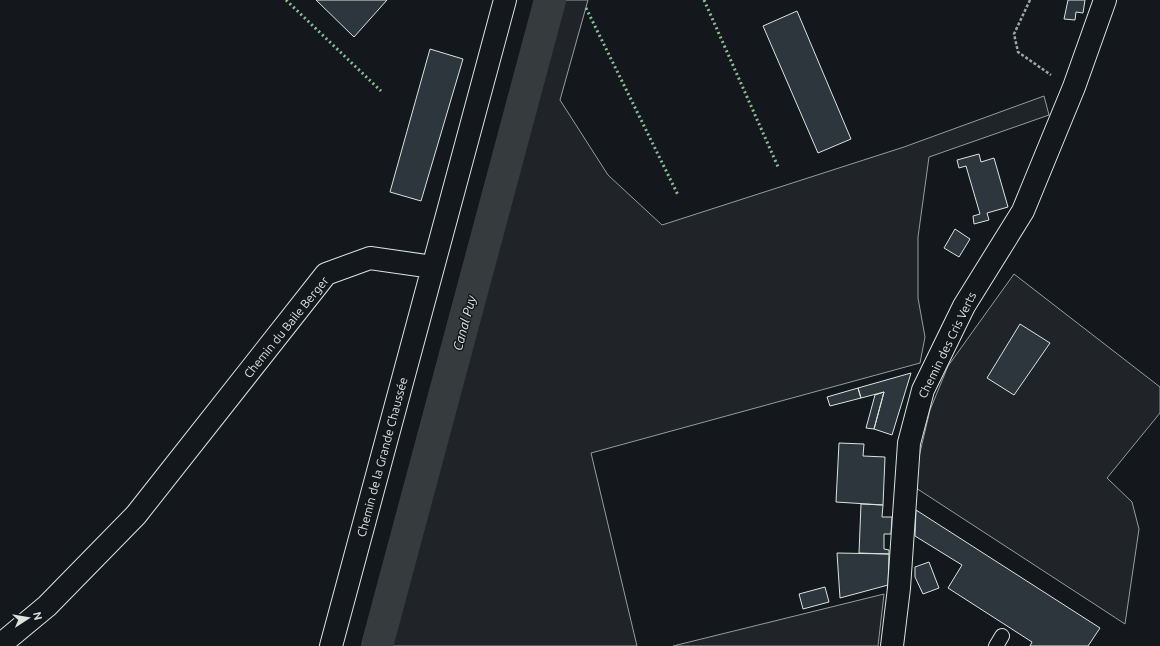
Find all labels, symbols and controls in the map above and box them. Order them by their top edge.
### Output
street label: Chemin du Baile Berger [241,273,331,380]
street label: Chemin des Cris Verts [916,290,978,400]
water label: Canal Puy [450,293,478,352]
street label: Chemin de la Grande Chaussée [354,376,410,538]
north arrow [8,598,48,638]
text: N [31,611,45,621]

